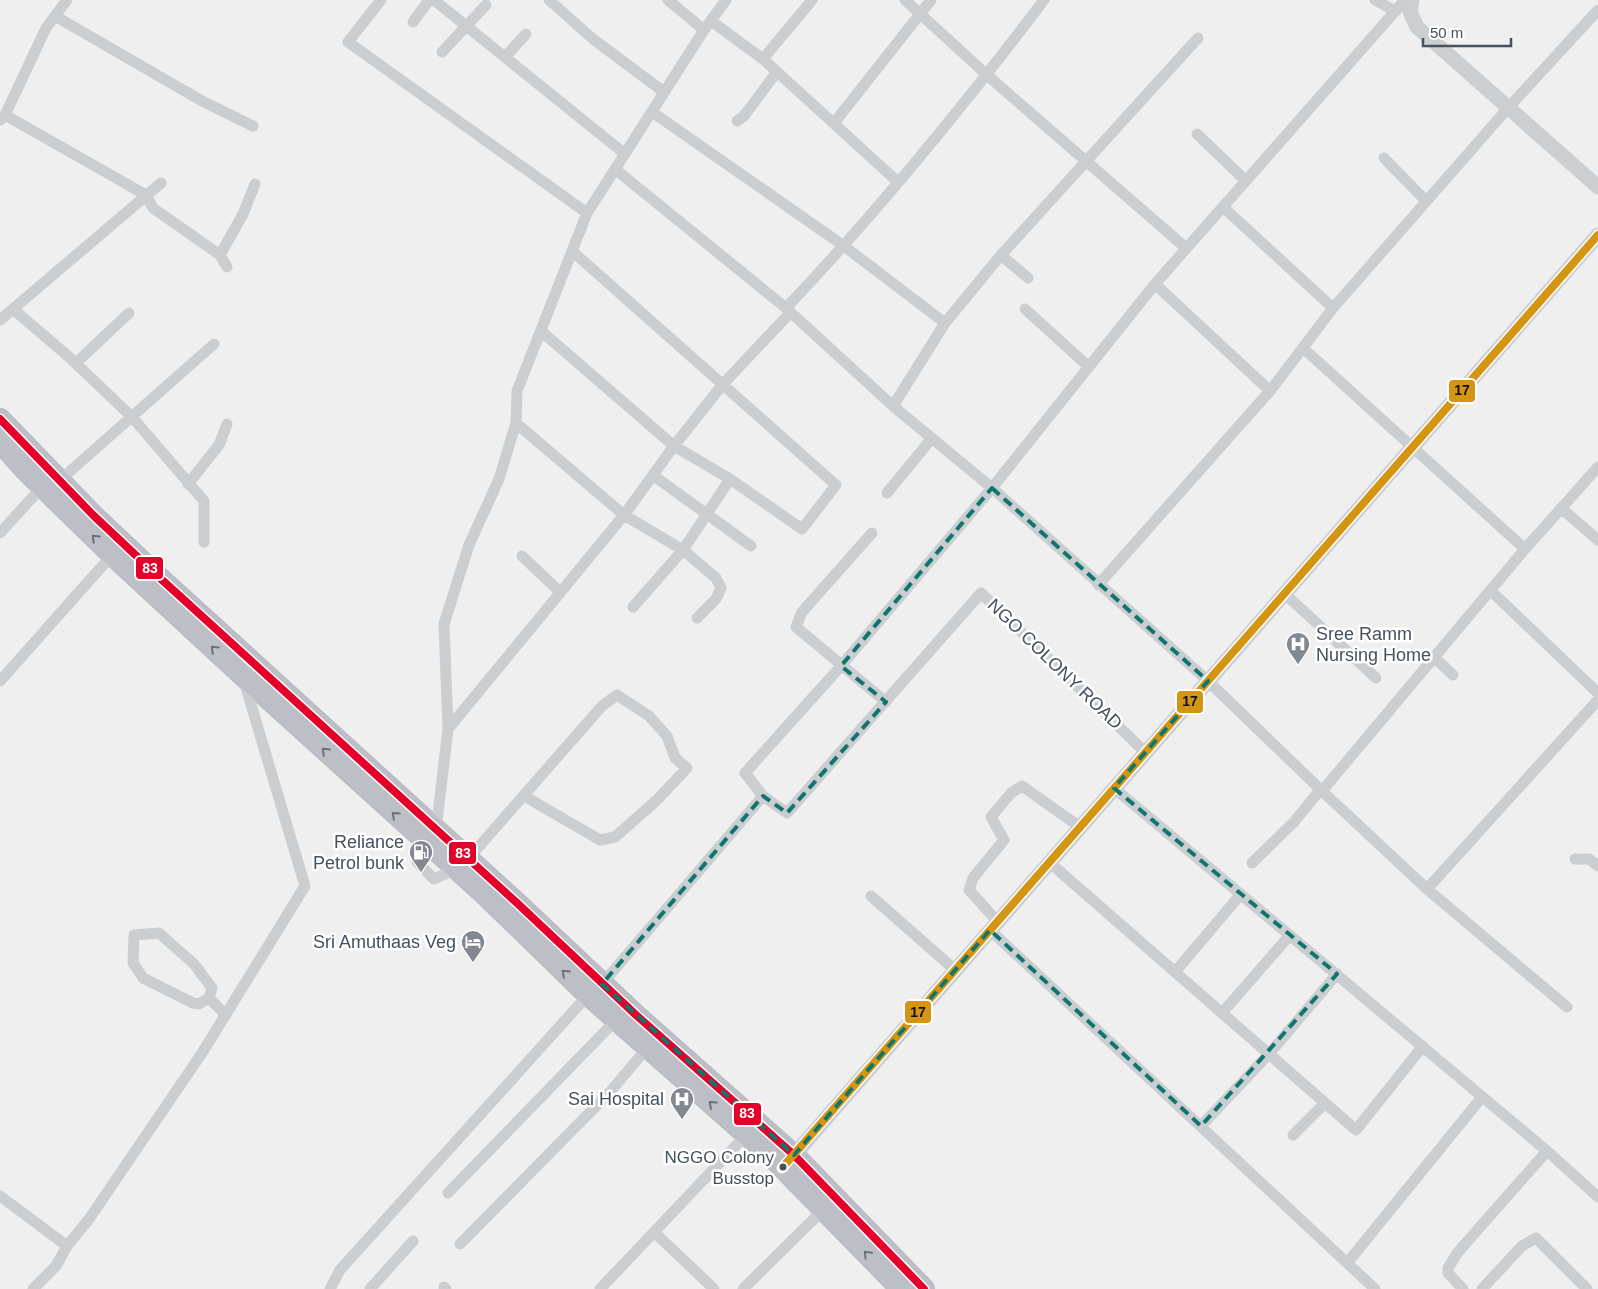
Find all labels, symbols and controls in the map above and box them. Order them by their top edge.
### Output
scale bar [1423,15,1510,47]
text: 50 m [1430,24,1463,41]
line badge: 17 [1448,379,1476,403]
text: 17 [1454,382,1470,398]
one-way arrow [92,535,101,544]
line badge: 83 [135,556,164,580]
text: 83 [142,560,158,576]
street label: NGO COLONY ROAD [984,595,1126,733]
place label: Sree Ramm Nursing Home [1316,624,1431,665]
hospital icon: Sree Ramm Nursing Home [1285,631,1311,665]
one-way arrow [211,646,220,655]
line badge: 17 [1176,690,1204,714]
text: 17 [1182,693,1198,709]
one-way arrow [321,748,330,757]
one-way arrow [391,811,400,820]
place label: Reliance Petrol bunk [313,832,405,873]
fuel station icon: Reliance Petrol bunk [408,839,434,873]
line badge: 83 [448,841,477,865]
text: 83 [455,845,471,861]
hotel icon: Sri Amuthaas Veg [460,929,486,963]
place label: Sri Amuthaas Veg [313,932,456,952]
one-way arrow [562,970,571,979]
line badge: 17 [904,1000,932,1024]
text: 17 [910,1004,926,1020]
hospital icon: Sai Hospital [669,1086,695,1120]
place label: Sai Hospital [568,1089,664,1109]
one-way arrow [709,1101,718,1110]
line badge: 83 [733,1102,762,1126]
text: 83 [739,1105,755,1121]
place label: NGGO Colony Busstop [664,1148,774,1188]
marker: NGGO Colony Busstop [778,1162,788,1172]
one-way arrow [863,1251,872,1260]

